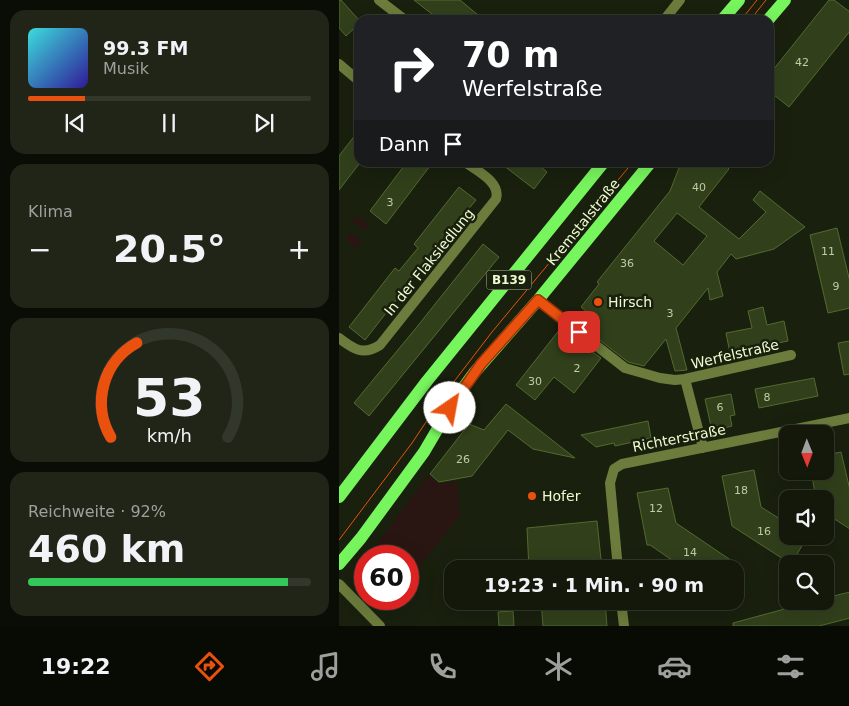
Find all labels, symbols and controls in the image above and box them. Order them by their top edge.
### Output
icon: right [379,35,444,100]
text: 70 m [462,35,559,75]
text: 99.3 FM [103,37,188,59]
house number: 42 [795,56,809,69]
text: Musik [103,59,149,78]
text: Werfelstraße [462,76,602,101]
icon: previous [61,109,89,137]
icon: pause [155,109,183,137]
icon: next [250,109,278,137]
icon: arrive [439,130,467,158]
text: Dann [379,133,429,155]
street label: Kremstalstraße [543,176,623,268]
house number: 40 [692,181,706,194]
house number: 3 [387,196,394,209]
text: Klima [28,202,73,221]
street label: In der Flaksiedlung [381,205,477,319]
text: 20.5° [113,227,226,271]
text: − [28,233,51,266]
text: + [288,233,311,266]
house number: 11 [821,245,835,258]
house number: 36 [620,257,634,270]
road number: B139 [487,270,531,290]
house number: 9 [833,280,840,293]
place label: Hirsch [608,294,652,310]
marker: Hirsch [592,296,604,308]
house number: 3 [667,307,674,320]
pin [558,311,600,353]
icon: arrive [565,318,593,346]
street label: Werfelstraße [690,336,780,372]
house number: 2 [574,362,581,375]
text: 53 [133,368,206,428]
house number: 30 [528,375,542,388]
position arrow [423,381,475,433]
house number: 8 [764,391,771,404]
house number: 6 [717,401,724,414]
street label: Richterstraße [631,421,727,455]
text: km/h [147,425,192,446]
north arrow [779,425,834,480]
map controls [779,425,834,610]
house number: 26 [456,453,470,466]
house number: 18 [734,484,748,497]
place label: Hofer [542,488,581,504]
marker: Hofer [526,490,538,502]
button: sound [779,490,834,545]
text: Reichweite · 92% [28,502,166,521]
house number: 12 [649,502,663,515]
house number: 16 [757,525,771,538]
text: 460 km [28,527,185,571]
speed limit sign: 60 [354,545,419,610]
house number: 14 [683,546,697,559]
button: search [779,555,834,610]
text: 19:23 · 1 Min. · 90 m [484,574,704,596]
icon: directions [192,649,227,684]
icon: music [308,649,343,684]
icon: phone [425,649,460,684]
icon: climate [541,649,576,684]
icon: car [657,649,692,684]
icon: filters [773,649,808,684]
text: 19:22 [41,654,111,679]

